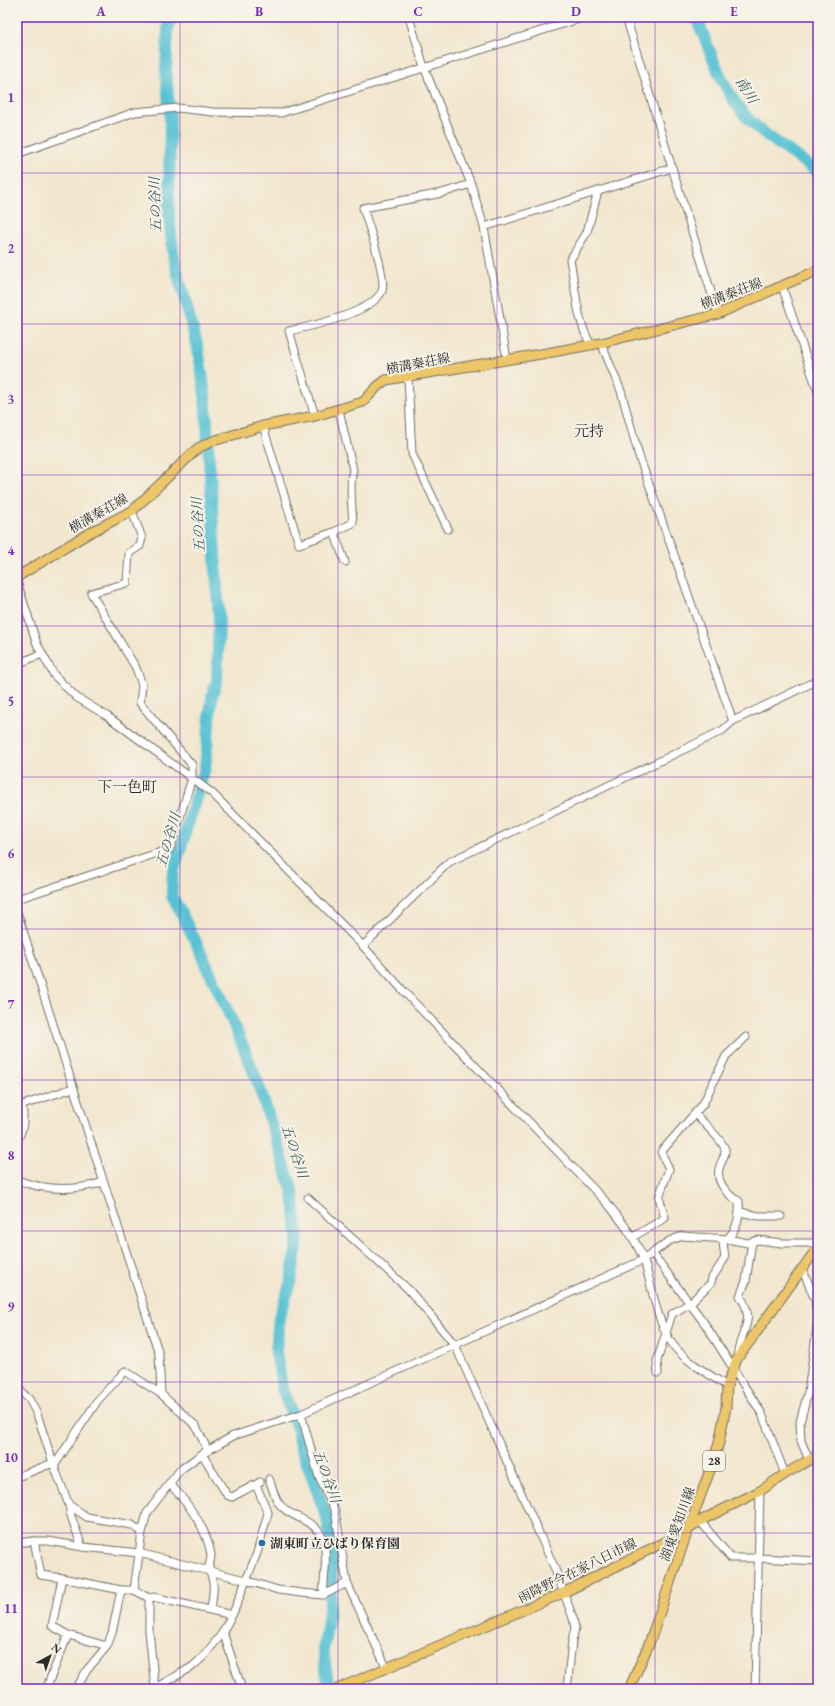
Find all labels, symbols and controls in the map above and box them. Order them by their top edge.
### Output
text: A [95,3,106,20]
text: B [255,3,263,20]
text: C [413,3,423,20]
text: D [571,3,581,20]
text: E [730,3,738,20]
water label: 南川 [732,73,763,108]
text: 1 [8,89,15,106]
water label: 五の谷川 [145,175,165,233]
text: 2 [8,240,15,257]
street label: 横溝秦荘線 [698,274,765,313]
street label: 横溝秦荘線 [385,349,452,378]
text: 3 [8,391,15,408]
district label: 元持 [574,421,604,440]
street label: 横溝秦荘線 [66,490,131,537]
water label: 五の谷川 [187,495,208,553]
text: 4 [8,542,15,559]
text: 5 [8,693,14,710]
district label: 下一色町 [97,777,157,796]
water label: 五の谷川 [152,809,185,869]
text: 6 [8,845,15,862]
text: 7 [8,996,15,1013]
water label: 五の谷川 [278,1122,313,1182]
text: 8 [8,1147,15,1164]
text: 9 [8,1298,15,1315]
water label: 五の谷川 [309,1447,346,1507]
text: 10 [4,1449,18,1466]
road number: 28 [703,1451,725,1471]
street label: 湖東愛知川線 [656,1485,699,1564]
street label: 雨降野今在家八日市線 [515,1534,639,1607]
place label: 湖東町立ひばり保育園 [270,1535,400,1552]
marker: 湖東町立ひばり保育園 [257,1538,267,1548]
text: 11 [4,1600,18,1617]
north arrow [30,1636,70,1676]
text: N [49,1640,64,1657]

